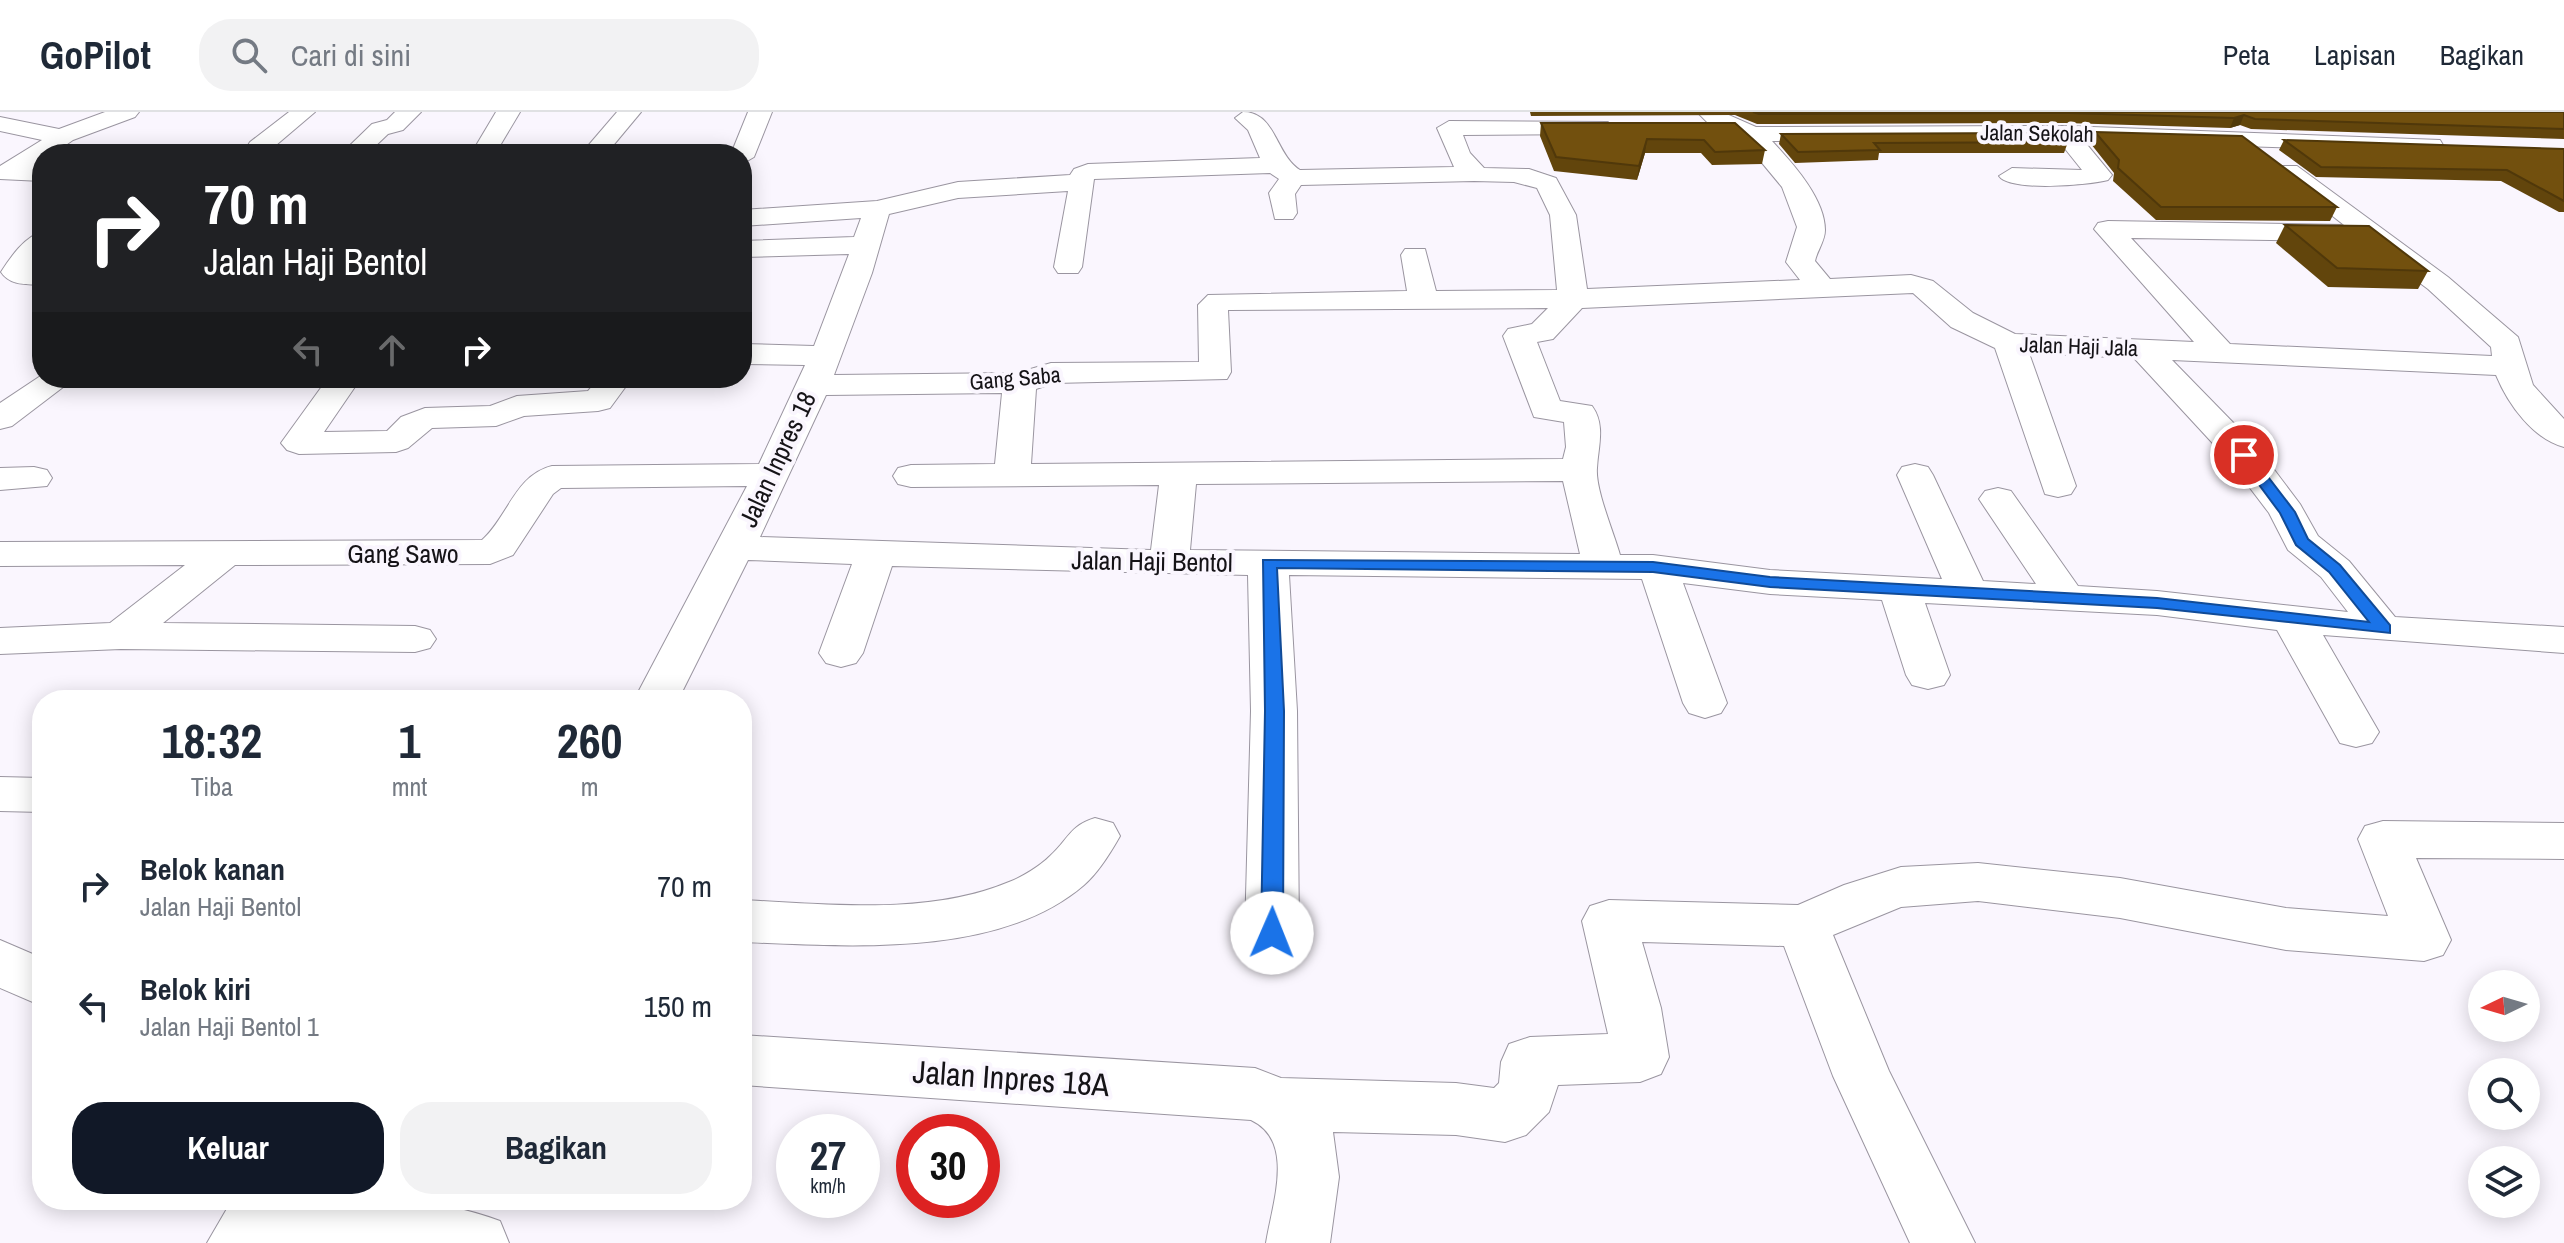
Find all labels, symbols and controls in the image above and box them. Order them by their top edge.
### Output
search box [199,19,759,91]
text: GoPilot [40,30,151,81]
icon: search [227,33,271,77]
text: Cari di sini [291,35,411,75]
text: Peta [2223,36,2270,74]
text: Lapisan [2314,36,2396,74]
text: Bagikan [2440,36,2524,74]
street label: Jalan Sekolah [1980,117,2094,149]
text: 70 m [204,166,309,241]
icon: right [72,176,176,280]
text: Jalan Haji Bentol [204,238,427,286]
icon: left [286,328,330,372]
icon: ahead [370,328,414,372]
icon: right [454,328,498,372]
street label: Jalan Haji Jala [2019,329,2139,363]
street label: Gang Saba [968,359,1062,397]
street label: Jalan Inpres 18 [730,386,824,532]
pin [2210,421,2278,489]
icon: arrive [2222,433,2266,477]
street label: Gang Sawo [347,536,459,571]
street label: Jalan Haji Bentol [1071,542,1233,580]
text: 18:32 [162,708,262,773]
text: 1 [399,708,420,773]
text: 260 [557,708,622,773]
text: Tiba [191,769,233,804]
text: mnt [392,769,427,804]
text: m [581,769,599,804]
text: Belok kanan [140,849,285,889]
icon: right [72,864,116,908]
text: 70 m [657,866,712,906]
text: Jalan Haji Bentol [140,889,301,924]
position arrow [1230,891,1314,975]
text: Belok kiri [140,969,251,1009]
north arrow [2468,970,2540,1042]
map controls [2468,970,2540,1218]
icon: left [72,984,116,1028]
text: 150 m [644,986,712,1026]
text: Jalan Haji Bentol 1 [140,1009,319,1044]
street label: Jalan Inpres 18A [911,1050,1111,1106]
button: search [2468,1058,2540,1130]
button: Keluar [72,1102,384,1194]
button: Bagikan [400,1102,712,1194]
speed limit sign: 30 [896,1114,1000,1218]
text: 27 [810,1129,846,1182]
button: layers [2468,1146,2540,1218]
text: km/h [810,1172,846,1199]

